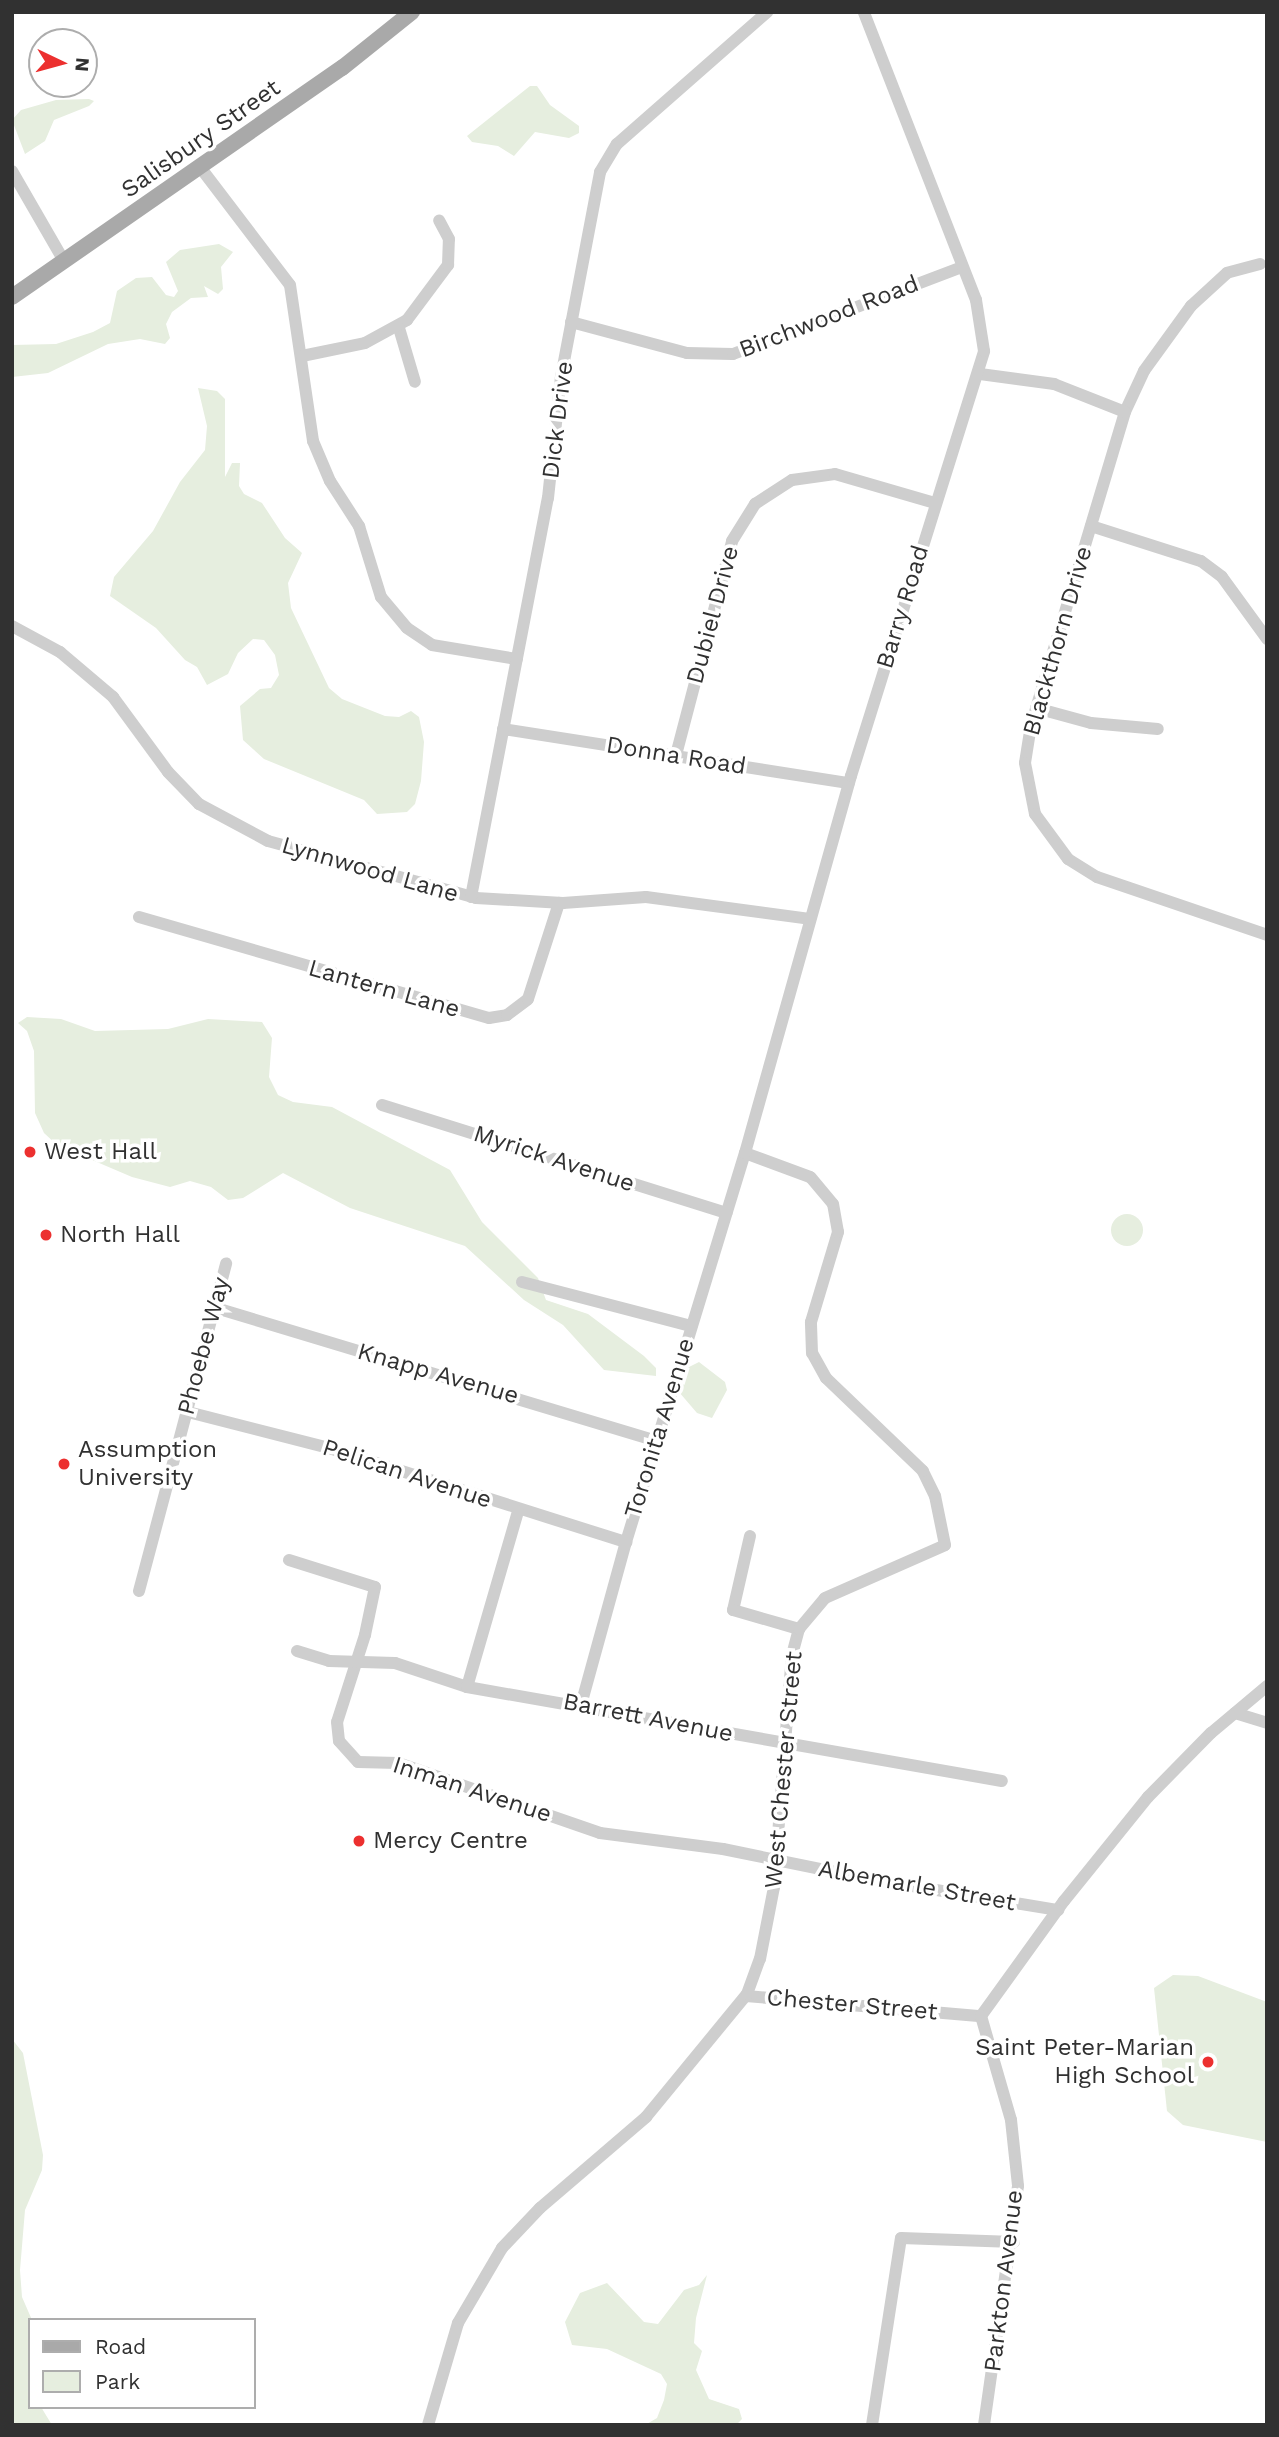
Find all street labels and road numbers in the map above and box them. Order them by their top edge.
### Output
street label: Salisbury Street [116,73,286,205]
street label: Birchwood Road [735,270,923,364]
street label: Dick Drive [536,359,580,481]
street label: Dubiel Drive [681,542,745,688]
street label: Barry Road [871,542,935,672]
street label: Blackthorn Drive [1017,543,1099,739]
street label: Donna Road [604,731,748,781]
street label: Lynnwood Lane [278,831,462,909]
street label: Lantern Lane [305,954,463,1024]
street label: Myrick Avenue [469,1119,639,1199]
street label: Phoebe Way [172,1274,236,1418]
street label: Toronita Avenue [619,1334,701,1522]
street label: Knapp Avenue [354,1337,522,1411]
street label: Pelican Avenue [318,1433,496,1515]
street label: West Chester Street [759,1650,809,1890]
street label: Barrett Avenue [560,1687,736,1749]
street label: Inman Avenue [389,1751,555,1829]
street label: Albemarle Street [816,1854,1018,1918]
street label: Chester Street [765,1983,939,2027]
street label: Parkton Avenue [978,2188,1030,2374]

